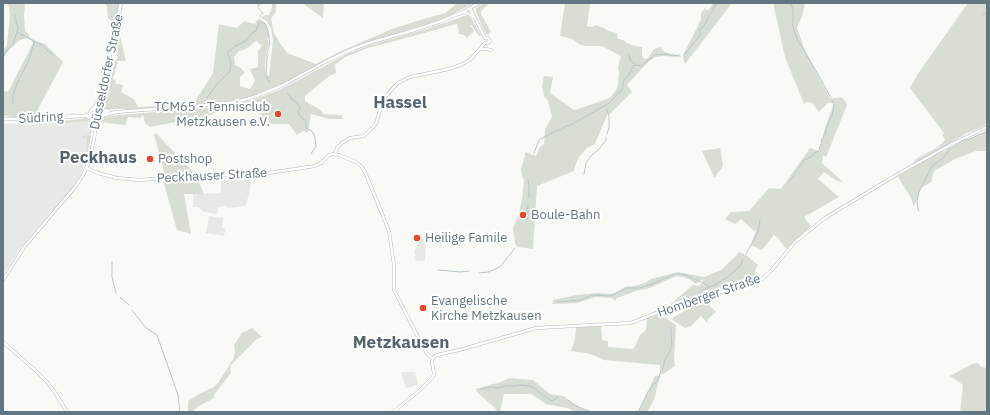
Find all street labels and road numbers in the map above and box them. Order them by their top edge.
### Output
street label: Düsseldorfer Straße [87,13,127,131]
street label: Südring [18,109,64,127]
street label: Peckhauser Straße [156,165,268,187]
street label: Homberger Straße [655,271,763,321]

